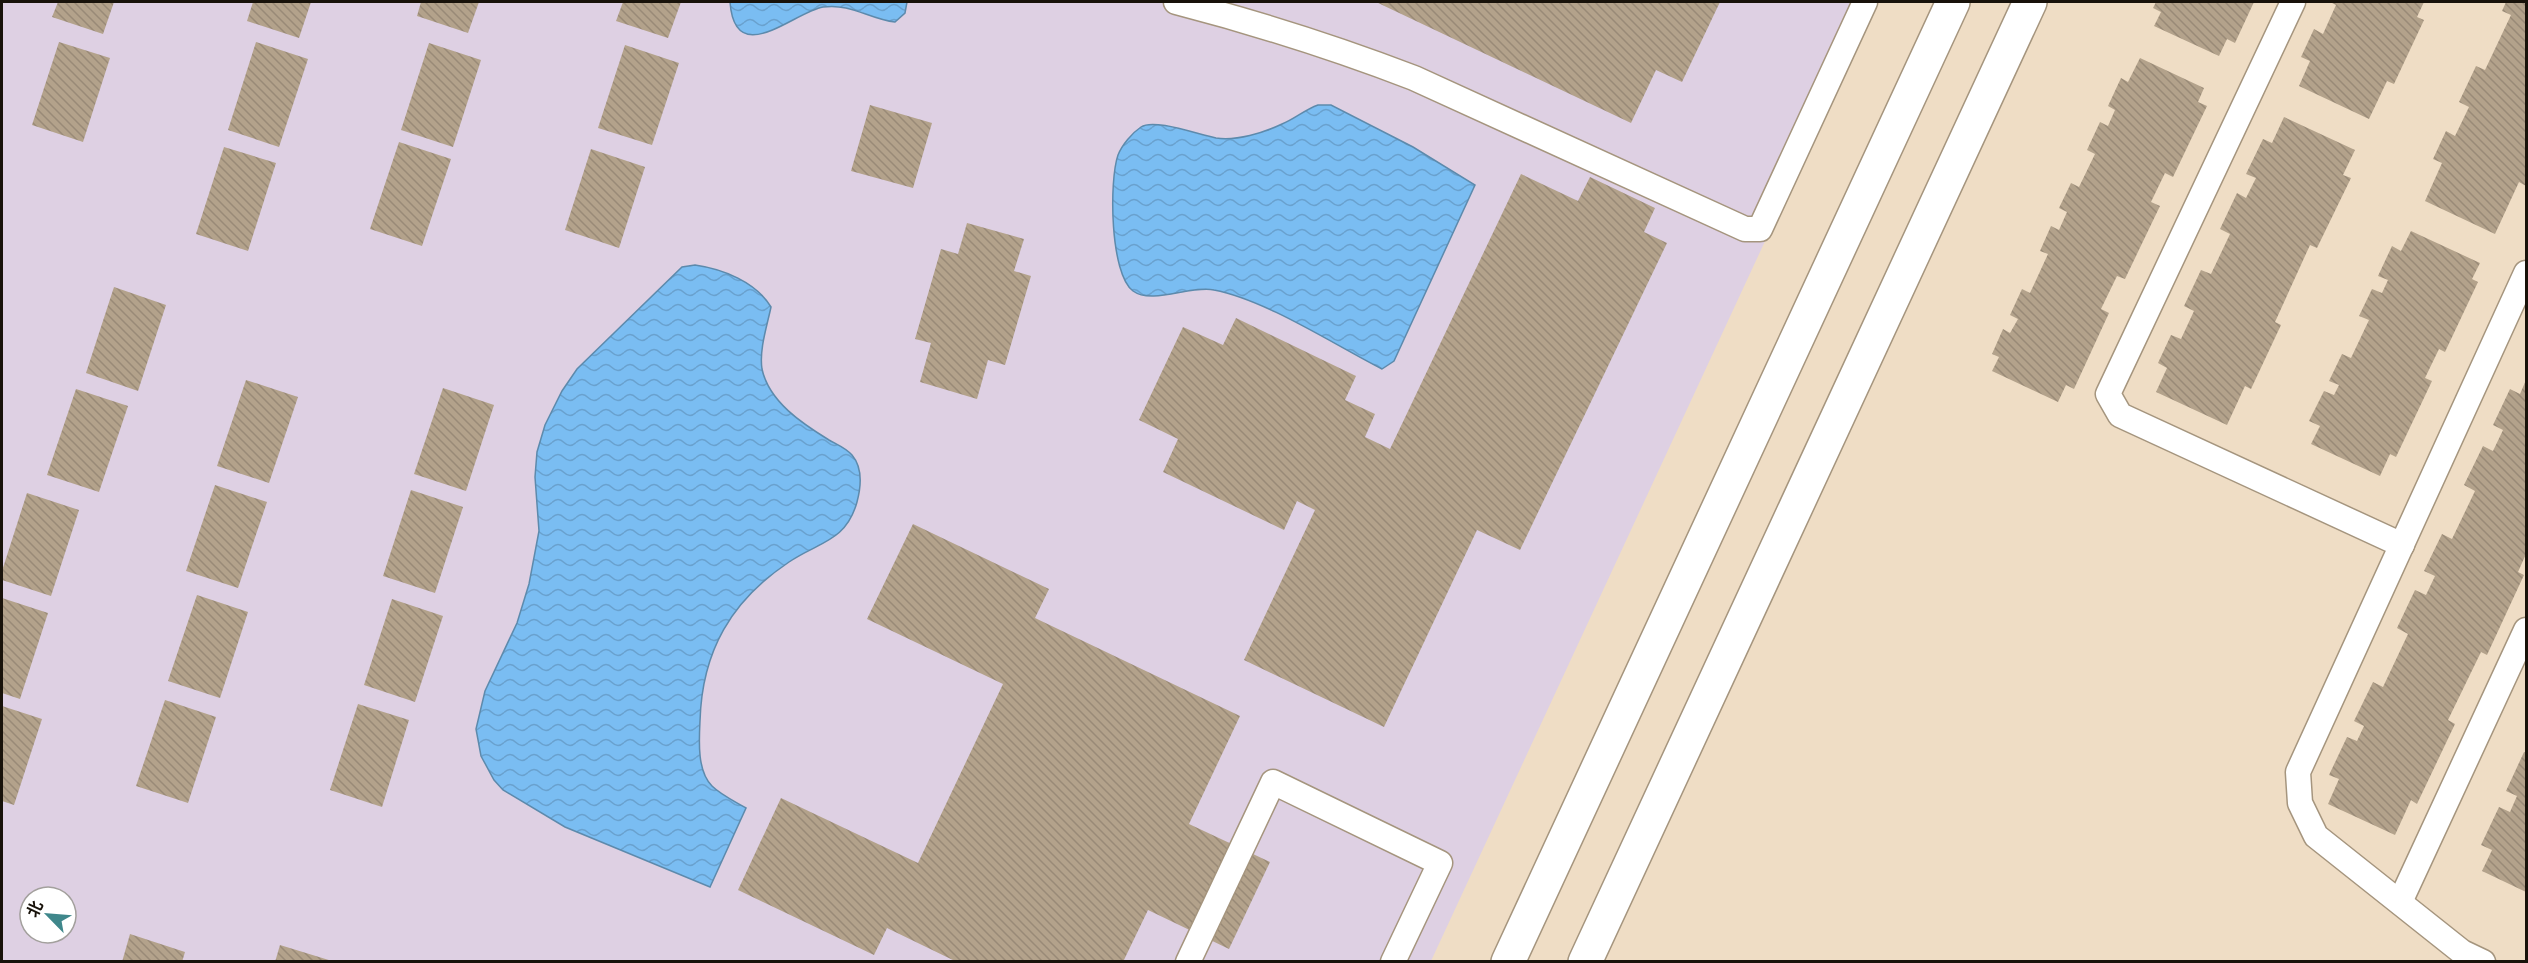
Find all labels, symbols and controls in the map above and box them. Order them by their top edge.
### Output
north arrow [18,885,78,945]
text: 北 [22,897,46,920]

